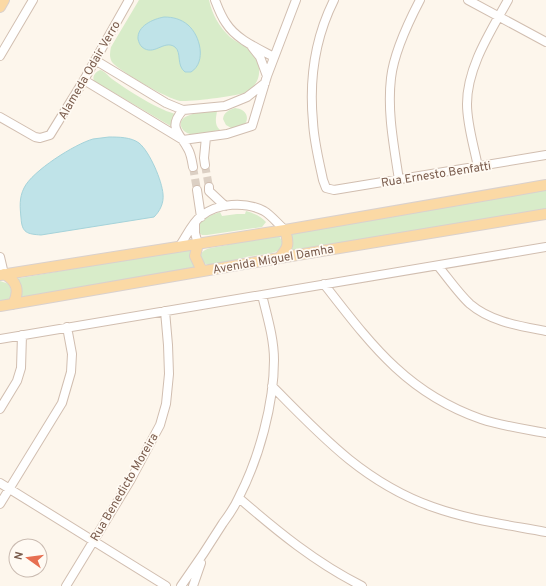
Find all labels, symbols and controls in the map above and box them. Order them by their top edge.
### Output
street label: Alameda Odair Verro [55,18,125,123]
street label: Rua Ernesto Benfatti [380,158,492,192]
street label: Avenida Miguel Damha [212,241,335,278]
street label: Rua Benedicto Moreira [87,430,162,545]
north arrow [8,538,48,578]
text: N [12,550,27,561]

